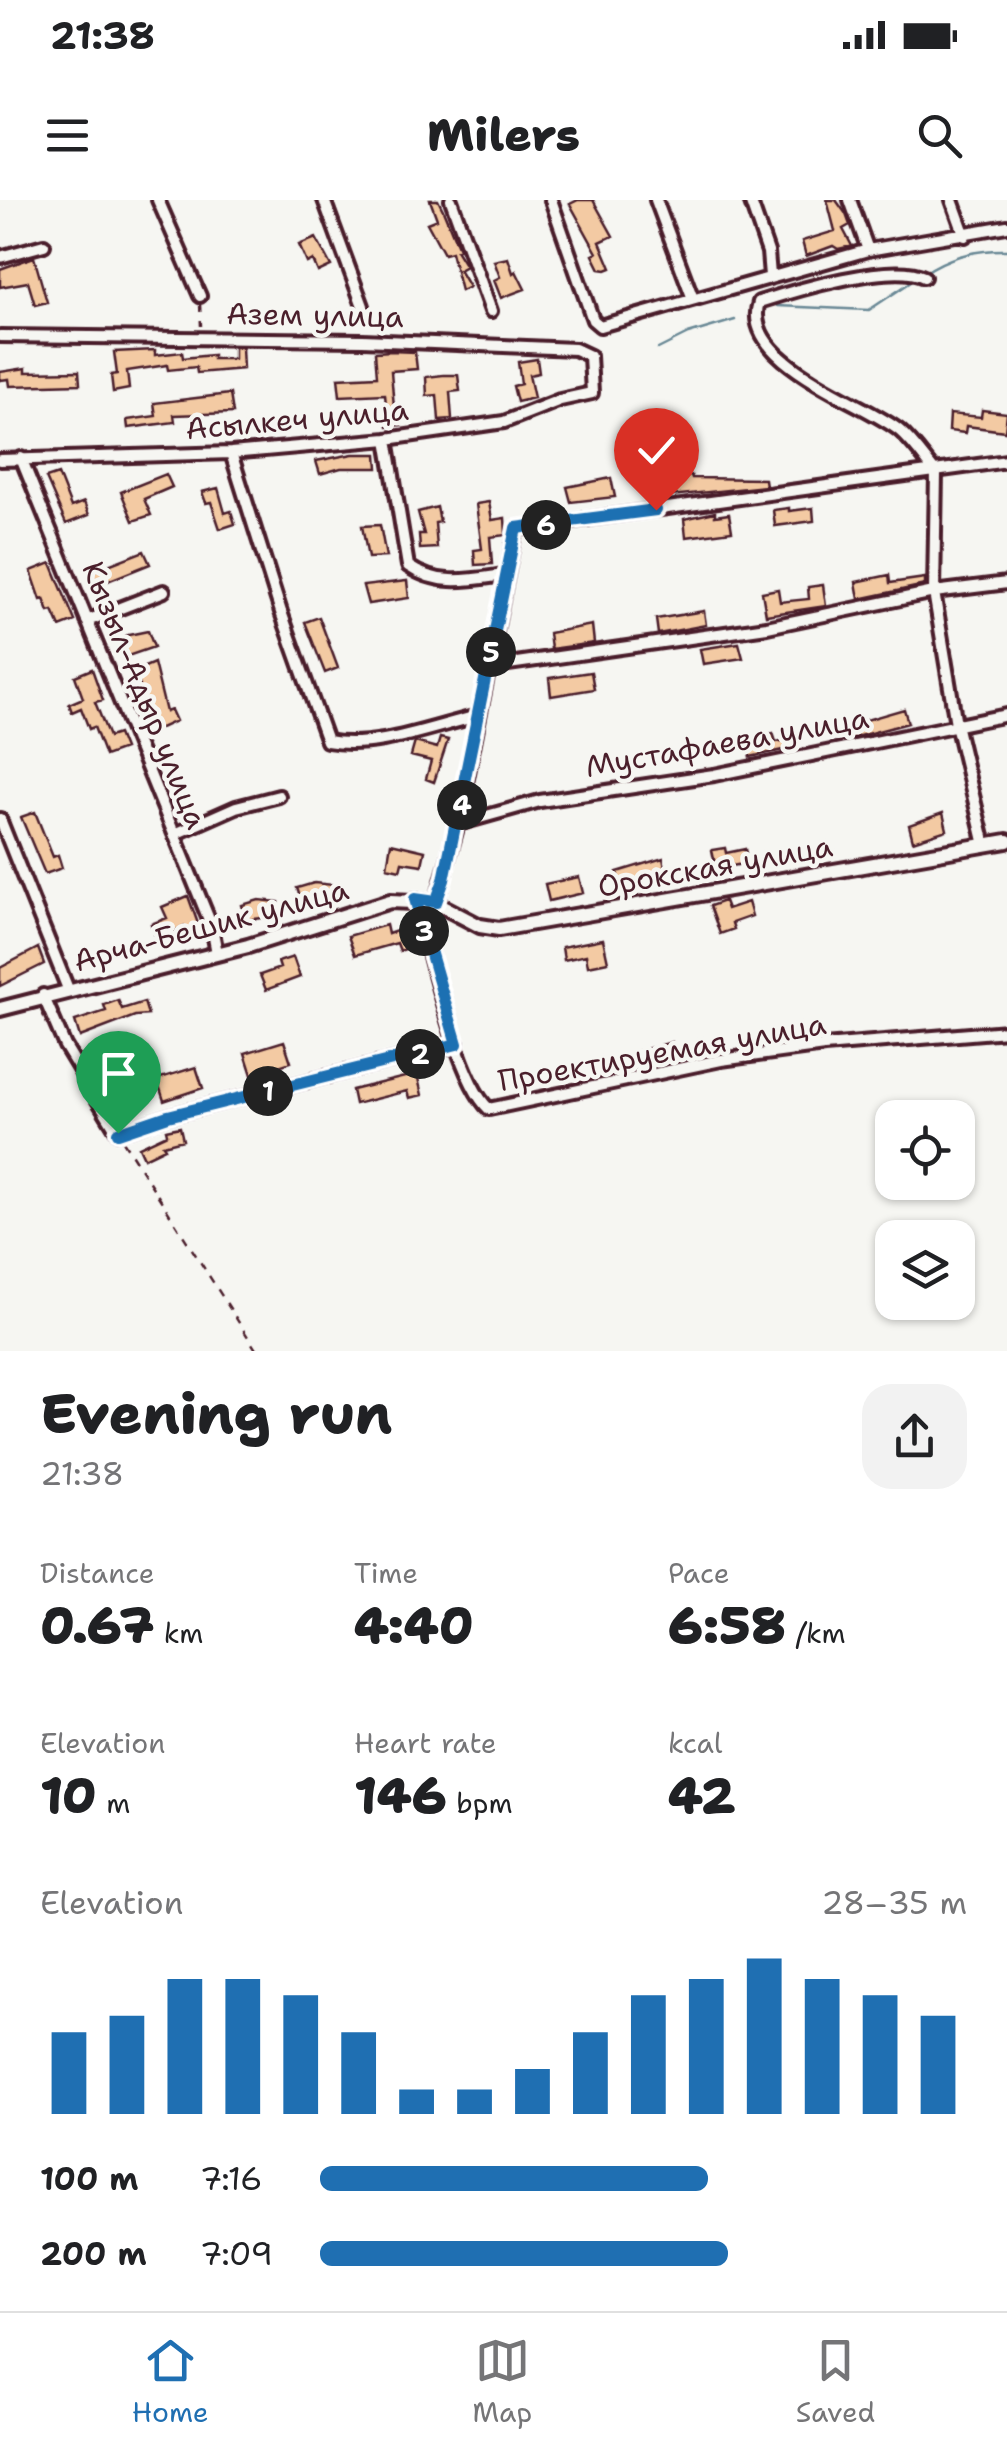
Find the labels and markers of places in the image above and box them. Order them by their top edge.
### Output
pin [614,408,699,511]
pin: 6 [521,500,571,550]
pin: 5 [466,627,516,677]
pin: 4 [437,780,487,830]
pin: 3 [399,906,449,956]
pin: 2 [395,1029,445,1079]
pin [76,1031,161,1134]
pin: 1 [243,1066,293,1116]

